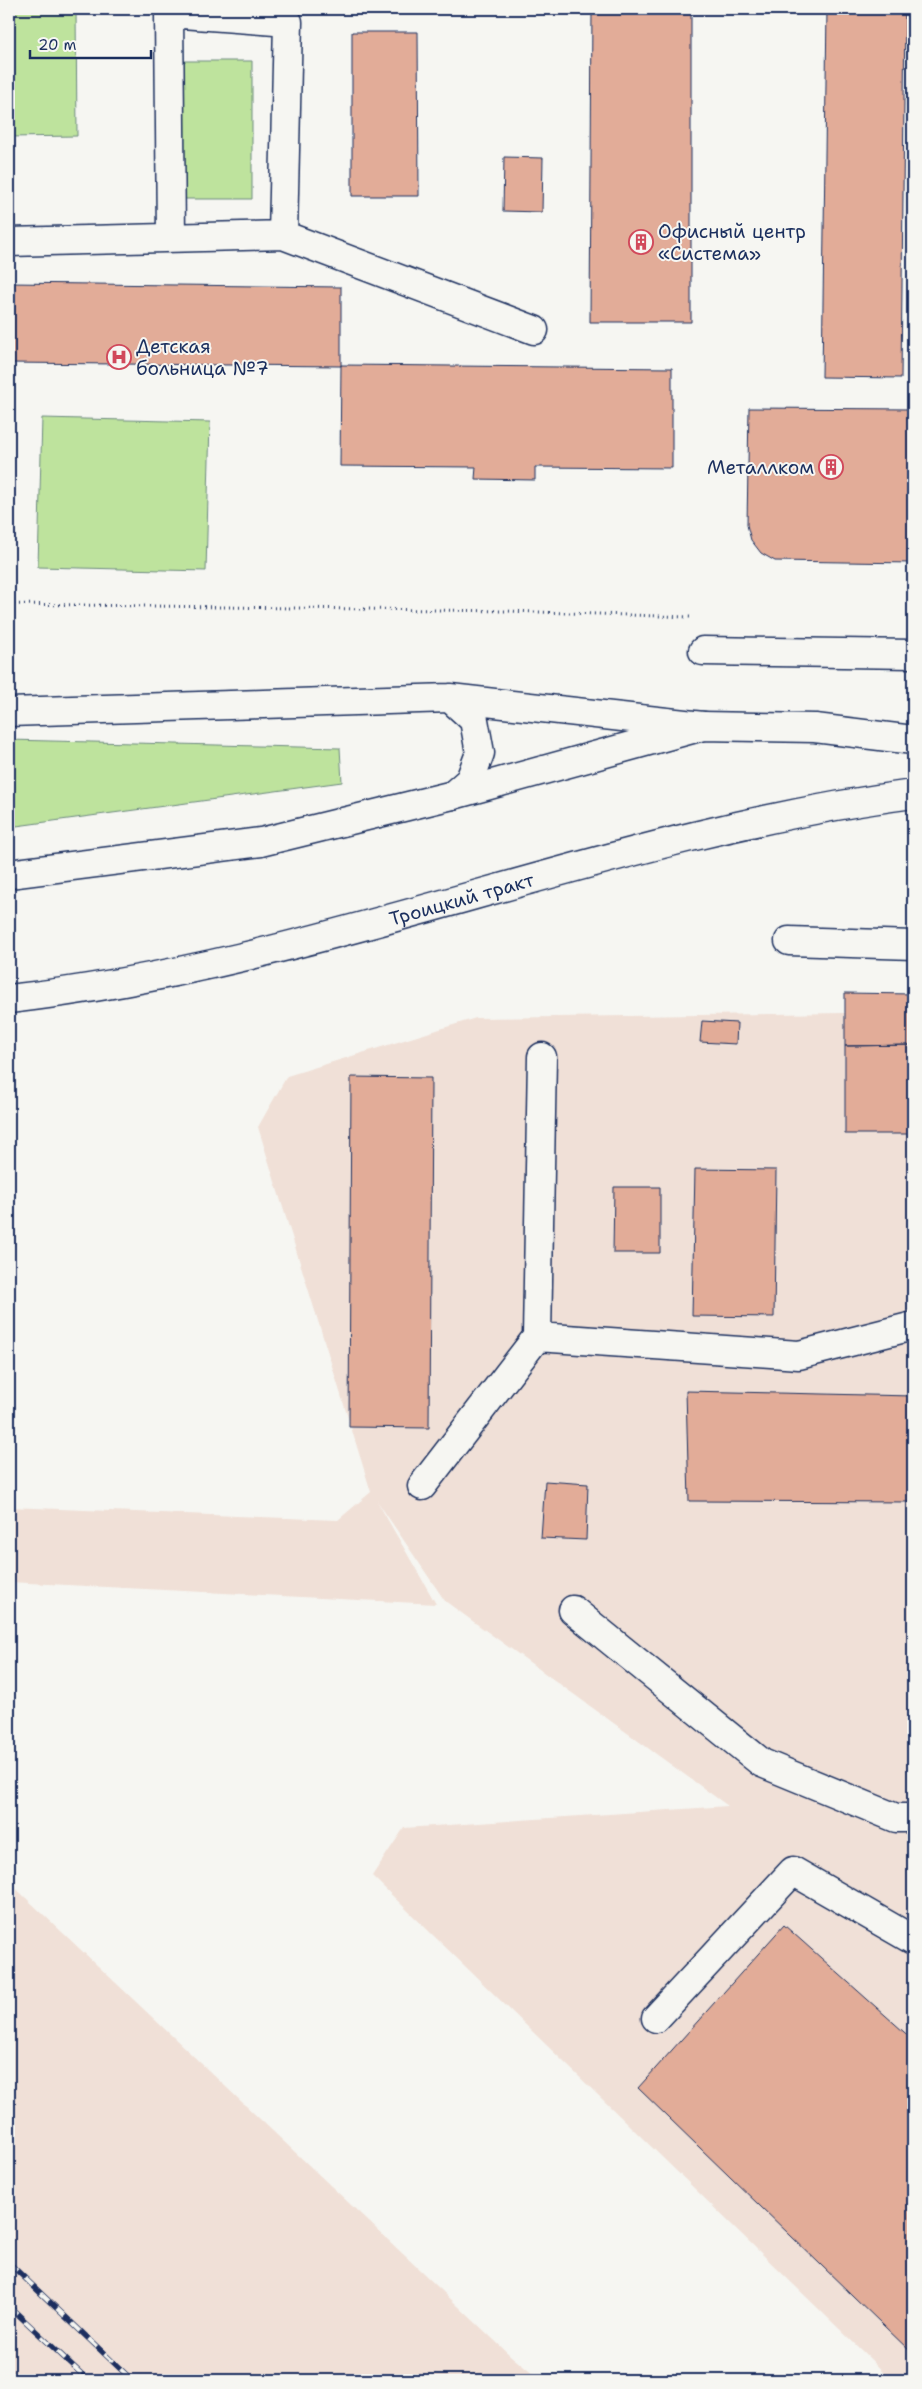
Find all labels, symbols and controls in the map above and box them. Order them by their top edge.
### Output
scale bar [30,28,151,60]
text: 20 m [38,35,77,55]
place label: Офисный центр «Система» [658,219,806,266]
building icon: Офисный центр «Система» [628,229,654,255]
place label: Детская больница №7 [136,334,269,381]
hospital icon: Детская больница №7 [106,344,132,370]
building icon: Металлком [818,454,844,480]
place label: Металлком [707,455,814,480]
street label: Троицкий тракт [387,867,537,931]

